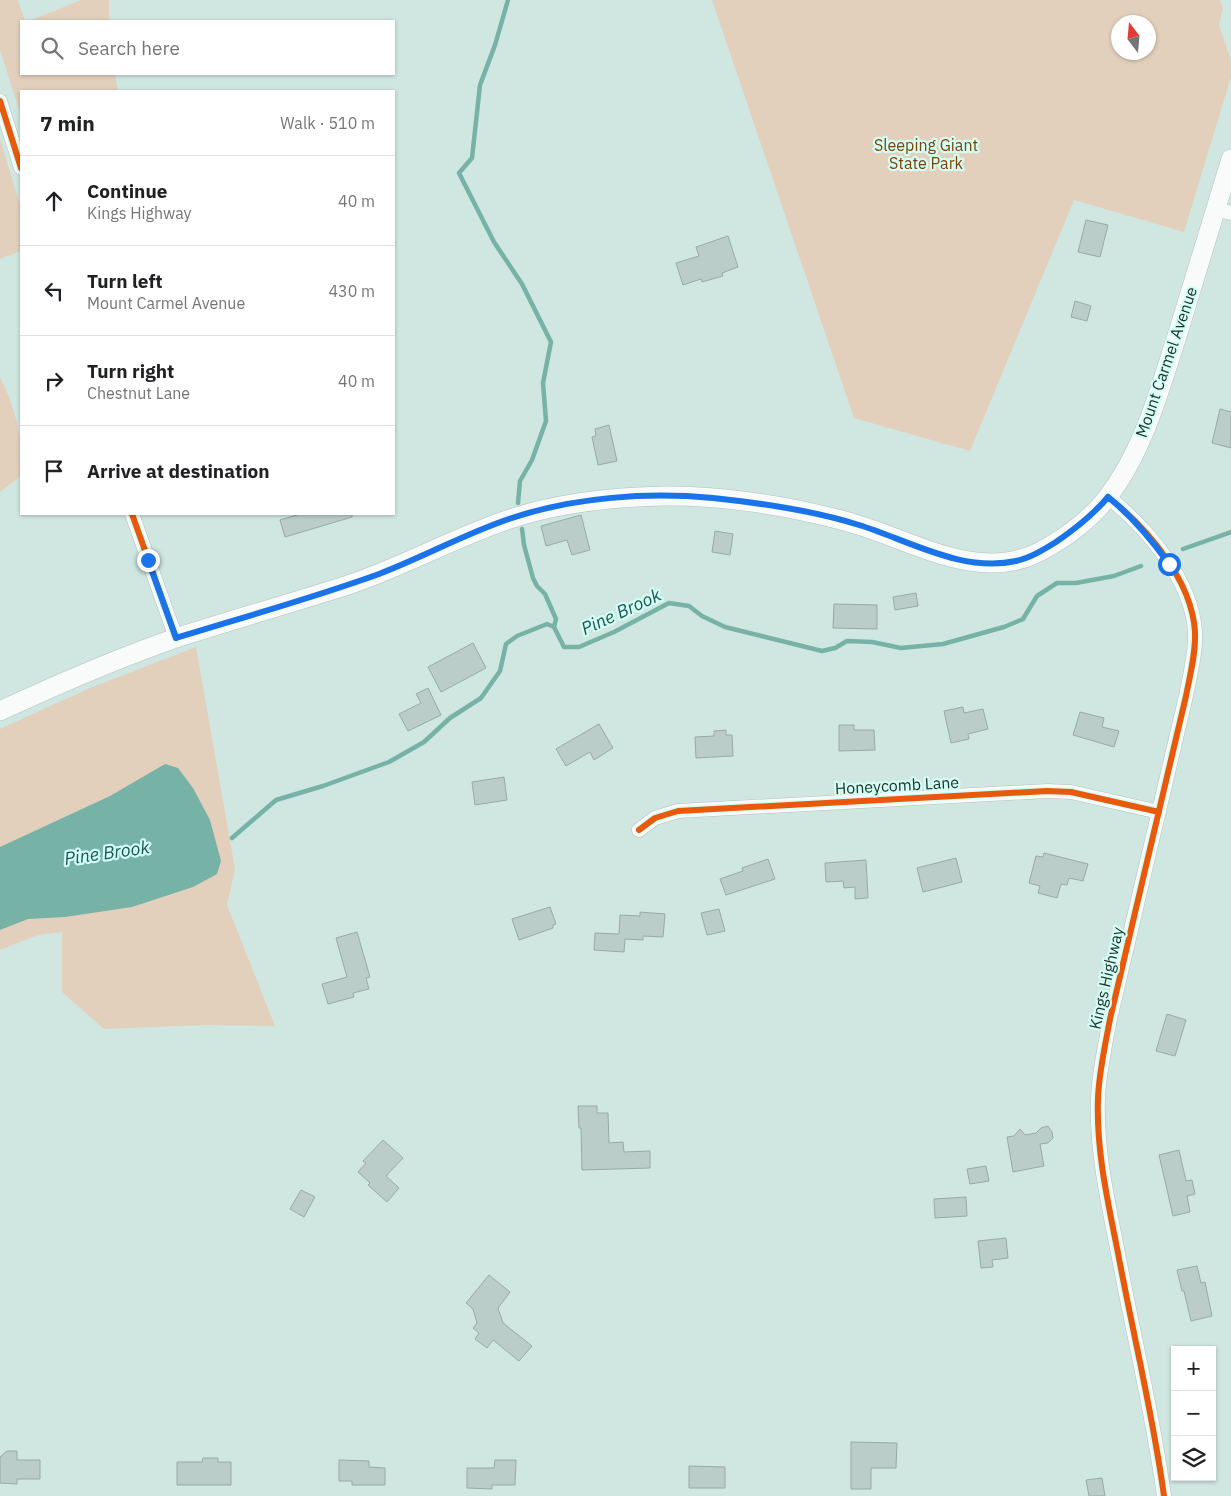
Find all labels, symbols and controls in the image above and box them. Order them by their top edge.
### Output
north arrow [1111,15,1156,60]
search box [20,20,395,75]
icon: search [38,34,66,62]
text: Search here [78,36,180,60]
text: 7 min [40,109,95,137]
text: Walk · 510 m [280,113,375,133]
park label: Sleeping Giant State Park [874,135,978,173]
text: Continue [87,179,167,203]
icon: ahead [40,187,68,215]
text: 40 m [338,191,375,211]
text: Kings Highway [87,203,192,223]
text: Turn left [87,269,163,293]
icon: left [40,277,68,305]
text: 430 m [328,281,375,301]
street label: Mount Carmel Avenue [1131,284,1201,440]
text: Mount Carmel Avenue [87,293,245,313]
text: Turn right [87,359,174,383]
icon: right [40,367,68,395]
text: 40 m [338,371,375,391]
text: Chestnut Lane [87,383,190,403]
icon: arrive [40,457,68,485]
text: Arrive at destination [87,459,270,483]
route end [137,549,160,572]
route start [1158,553,1181,576]
water label: Pine Brook [577,583,665,640]
street label: Honeycomb Lane [834,772,960,798]
water label: Pine Brook [63,835,152,870]
street label: Kings Highway [1084,925,1128,1031]
map controls [1171,1346,1216,1481]
button: + [1171,1346,1216,1391]
button: − [1171,1391,1216,1436]
button: layers [1171,1436,1216,1481]

